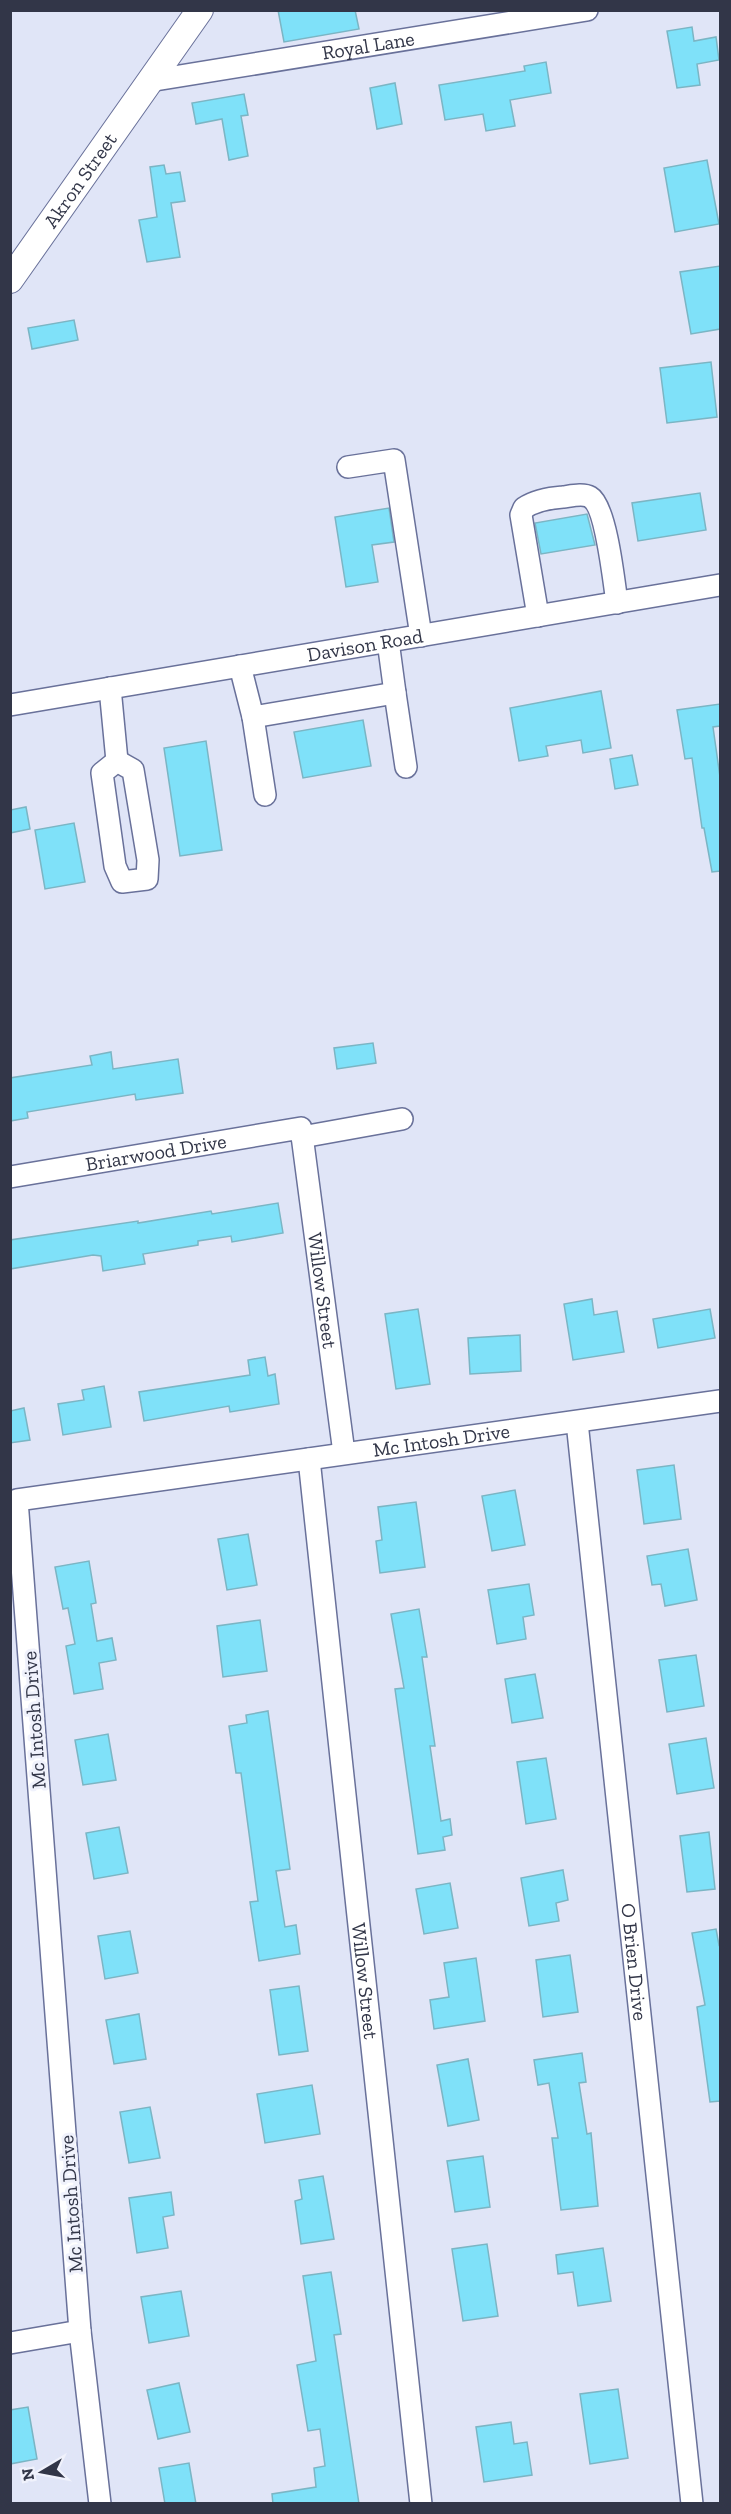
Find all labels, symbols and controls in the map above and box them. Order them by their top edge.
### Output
street label: Royal Lane [320,26,416,65]
street label: Akron Street [39,128,122,232]
street label: Davison Road [305,623,425,667]
street label: Briarwood Drive [84,1129,228,1176]
street label: Willow Street [303,1231,342,1351]
street label: Mc Intosh Drive [371,1419,511,1462]
street label: Mc Intosh Drive [17,1650,51,1790]
street label: O Brien Drive [616,1902,653,2022]
street label: Willow Street [347,1922,383,2041]
street label: Mc Intosh Drive [54,2134,88,2274]
north arrow [12,2442,72,2502]
text: N [17,2467,38,2482]

